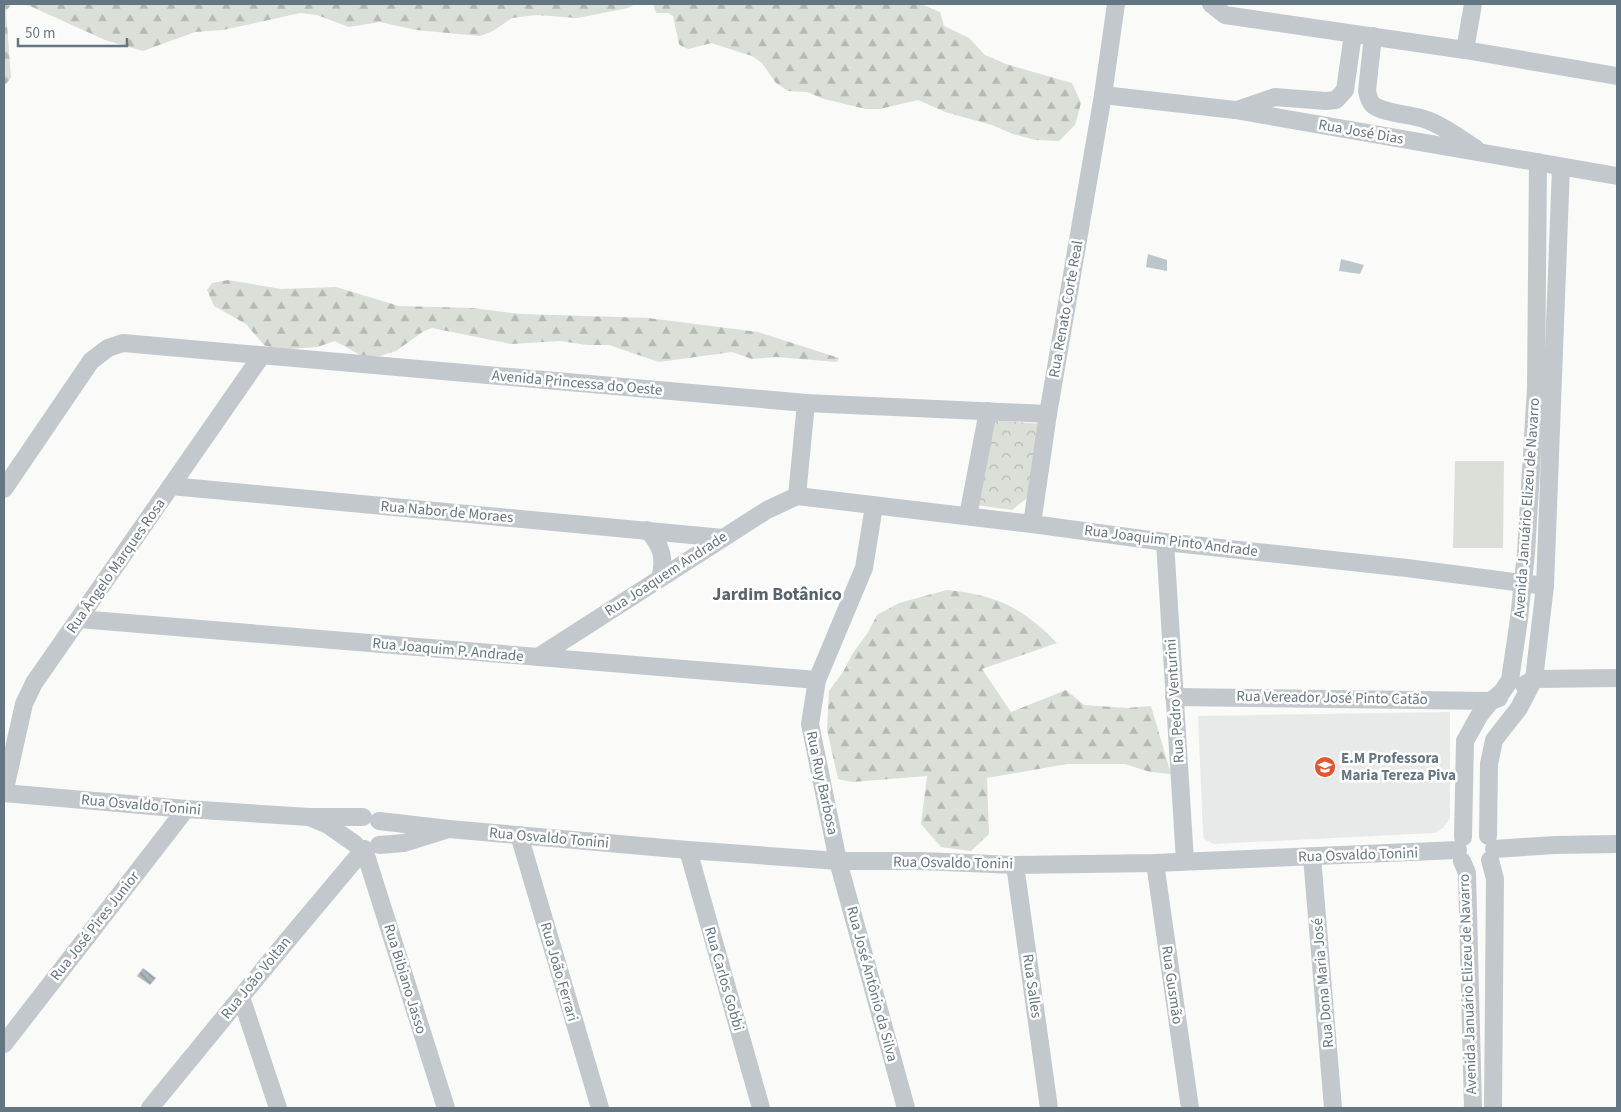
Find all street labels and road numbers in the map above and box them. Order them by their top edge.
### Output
street label: Rua José Dias [1317,114,1405,150]
street label: Rua Renato Corte Real [1044,239,1088,379]
street label: Avenida Princessa do Oeste [491,365,663,401]
street label: Avenida Januário Elizeu de Navarro [1509,397,1545,619]
street label: Rua Ângelo Marques Rosa [61,494,171,638]
street label: Rua Nabor de Moraes [380,496,514,528]
street label: Rua Joaquim Pinto Andrade [1083,520,1259,562]
street label: Rua Joaquem Andrade [601,526,731,622]
street label: Rua Joaquim P. Andrade [371,633,525,667]
street label: Rua Pedro Venturini [1160,638,1190,764]
street label: Rua Vereador José Pinto Catão [1236,686,1428,710]
street label: Rua Ruy Barbosa [801,729,843,837]
street label: Rua Osvaldo Tonini [80,789,202,821]
street label: Rua Osvaldo Tonini [488,822,610,854]
street label: Rua Osvaldo Tonini [1298,842,1418,868]
street label: Rua Osvaldo Tonini [893,851,1013,875]
street label: Rua José Pires Junior [46,866,145,985]
street label: Avenida Januário Elizeu de Navarro [1454,873,1482,1095]
street label: Rua José Antônio da Silva [841,904,903,1064]
street label: Rua Dona Maria José [1307,917,1339,1049]
street label: Rua João Ferrari [535,920,583,1024]
street label: Rua Bibiano Jasso [378,921,432,1037]
street label: Rua Carlos Gobbi [699,924,749,1034]
street label: Rua João Voltan [216,932,296,1024]
street label: Rua Gusmão [1156,944,1188,1026]
street label: Rua Salles [1017,953,1047,1019]

